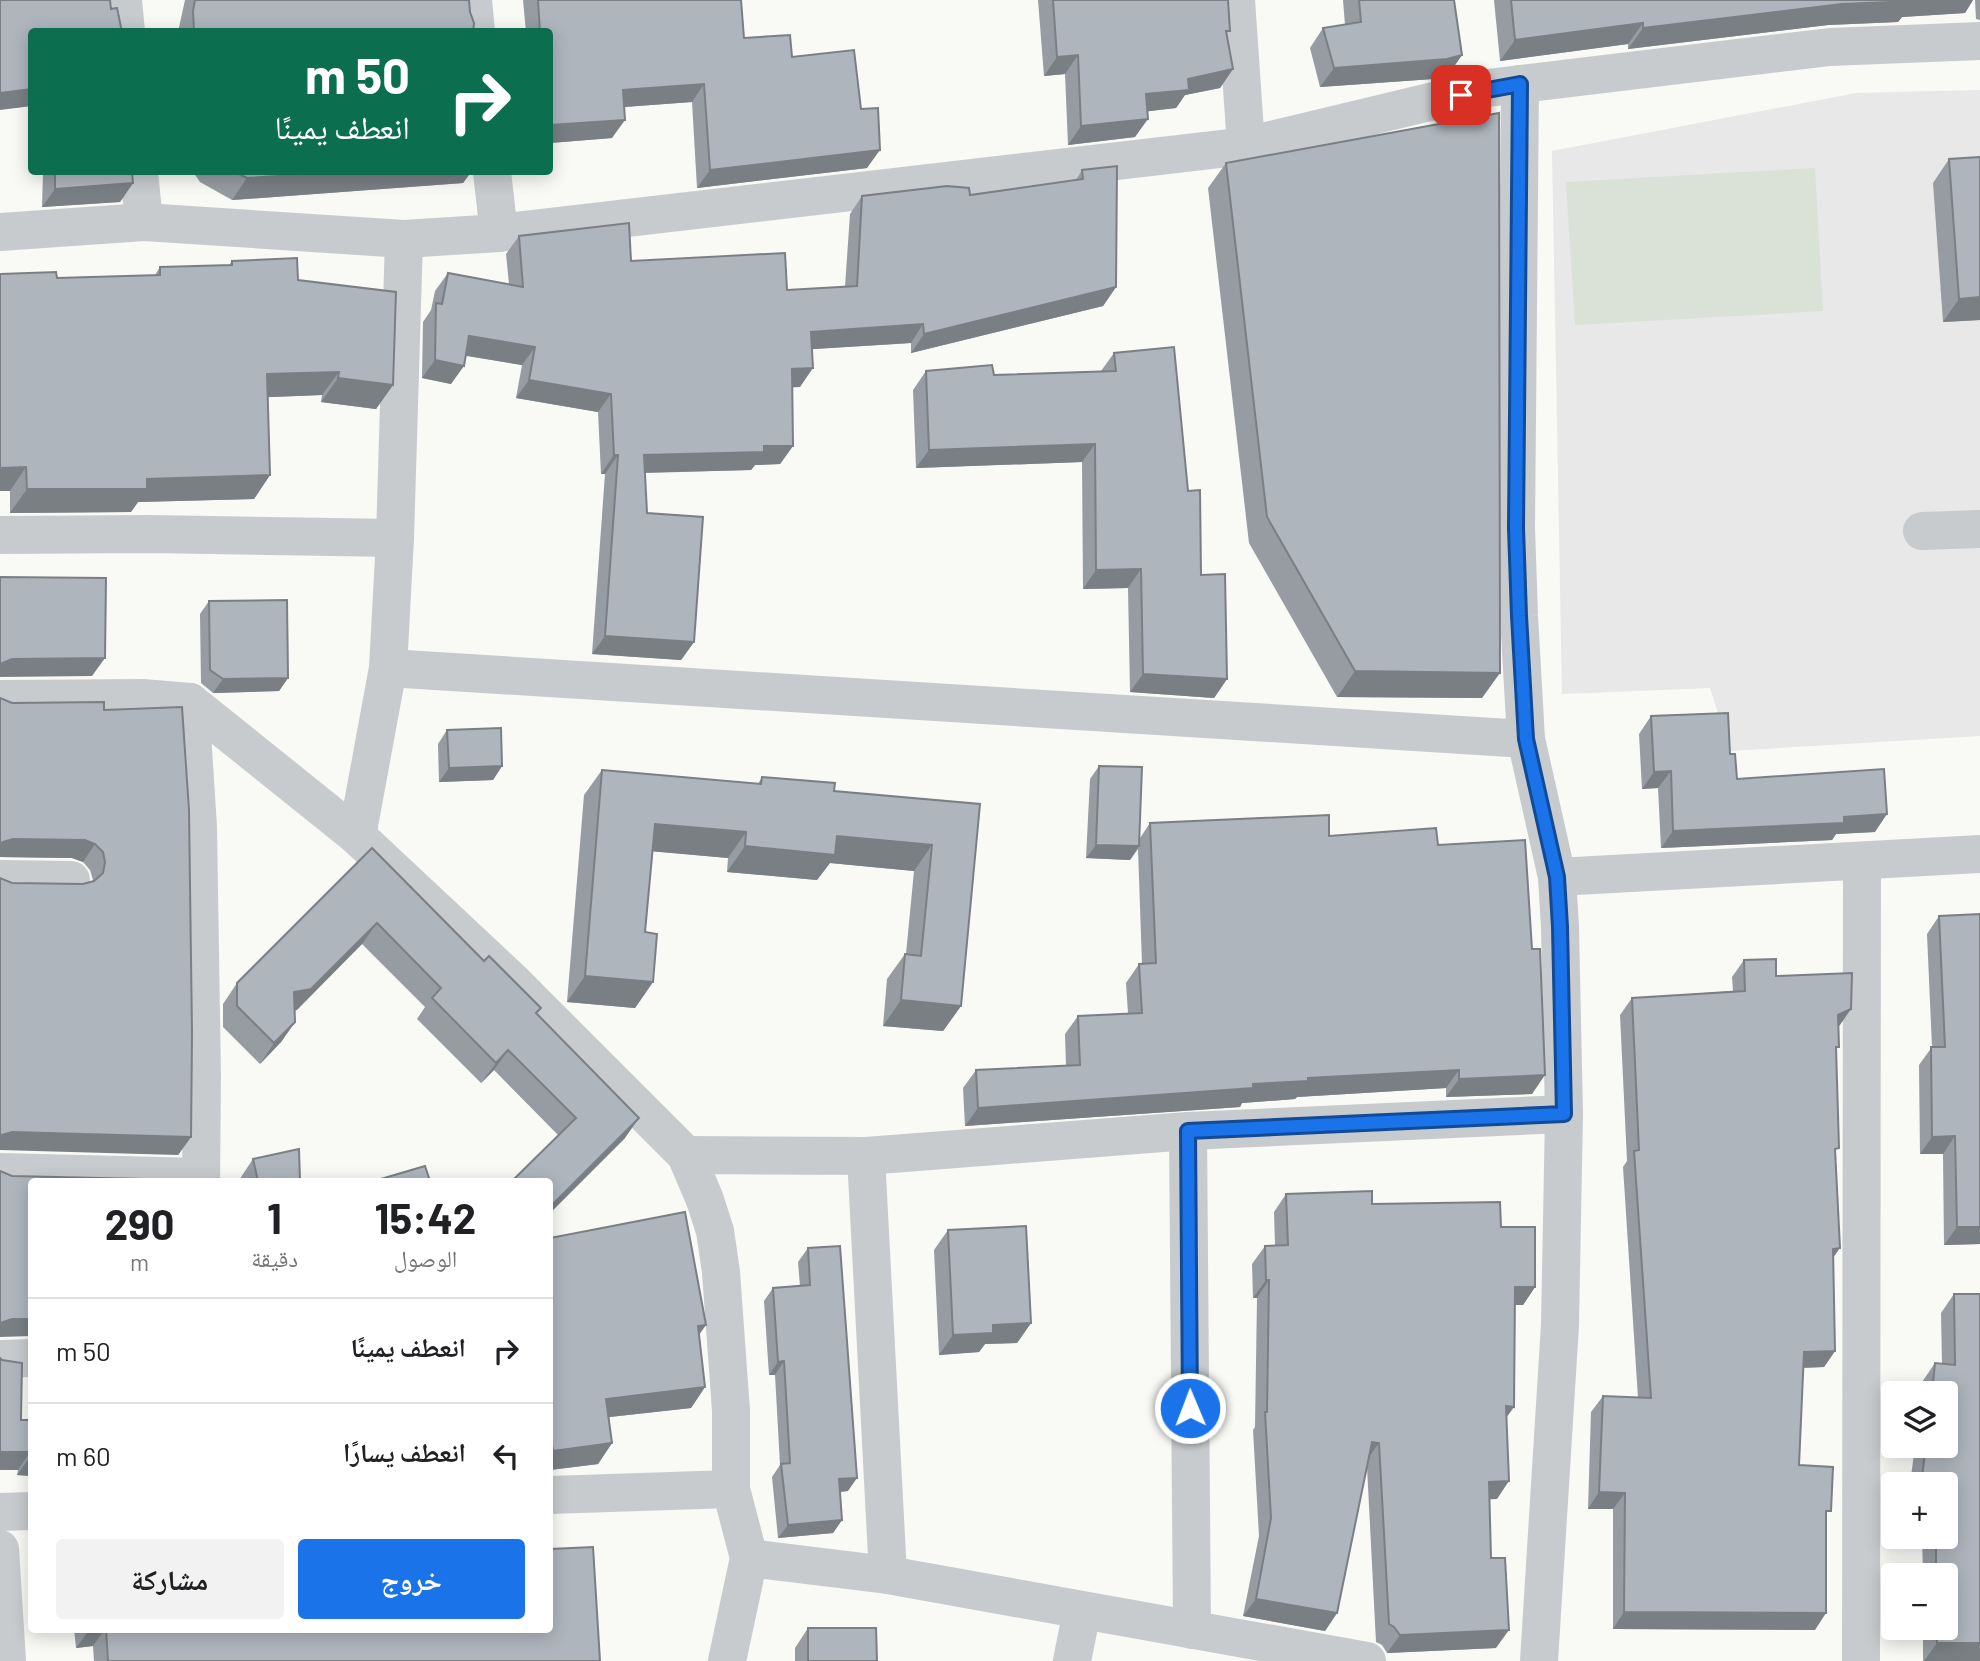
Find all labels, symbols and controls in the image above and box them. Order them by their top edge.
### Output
text: 50 m [305,45,410,104]
icon: right [434,56,525,147]
pin [1431,65,1491,125]
icon: arrive [1442,76,1480,114]
text: انعطف يمينًا [275,107,410,145]
text: 1 [267,1192,282,1242]
text: 15:42 [375,1192,476,1242]
text: 290 [105,1198,174,1248]
text: دقيقة [251,1244,298,1272]
text: الوصول [394,1244,457,1272]
text: m [130,1248,149,1276]
text: انعطف يمينًا [351,1331,466,1362]
icon: right [487,1332,525,1370]
text: 50 m [56,1335,111,1366]
position arrow [1153,1371,1227,1445]
map controls [1881,1381,1958,1640]
button: layers [1881,1381,1958,1458]
text: انعطف يسارًا [343,1436,466,1467]
icon: left [487,1437,525,1475]
text: 60 m [56,1440,111,1471]
button: + [1881,1472,1958,1549]
button: مشاركة [56,1539,284,1619]
button: خروج [298,1539,525,1619]
button: − [1881,1563,1958,1640]

